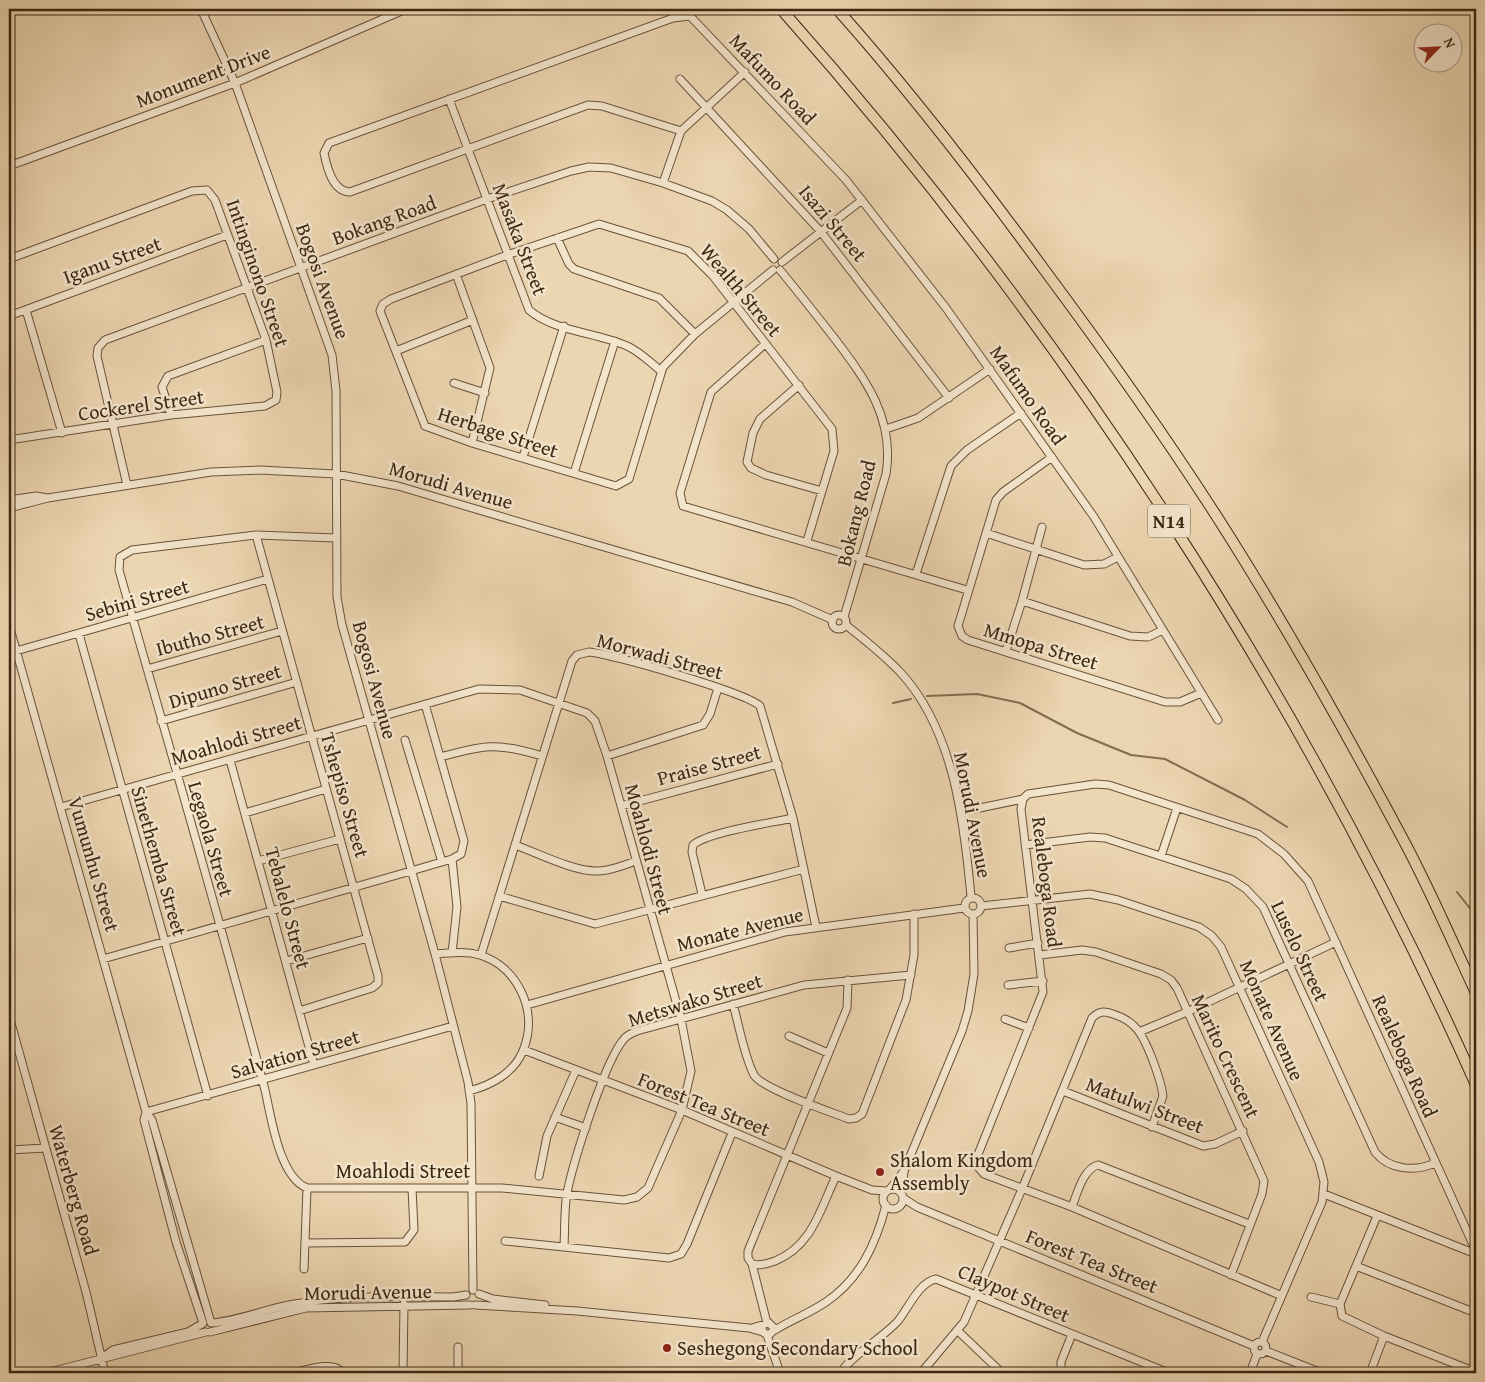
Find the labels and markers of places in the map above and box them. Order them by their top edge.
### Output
place label: Shalom Kingdom Assembly [890,1145,1034,1197]
marker: Shalom Kingdom Assembly [874,1166,886,1178]
place label: Seshegong Secondary School [677,1333,919,1362]
marker: Seshegong Secondary School [661,1342,673,1354]

